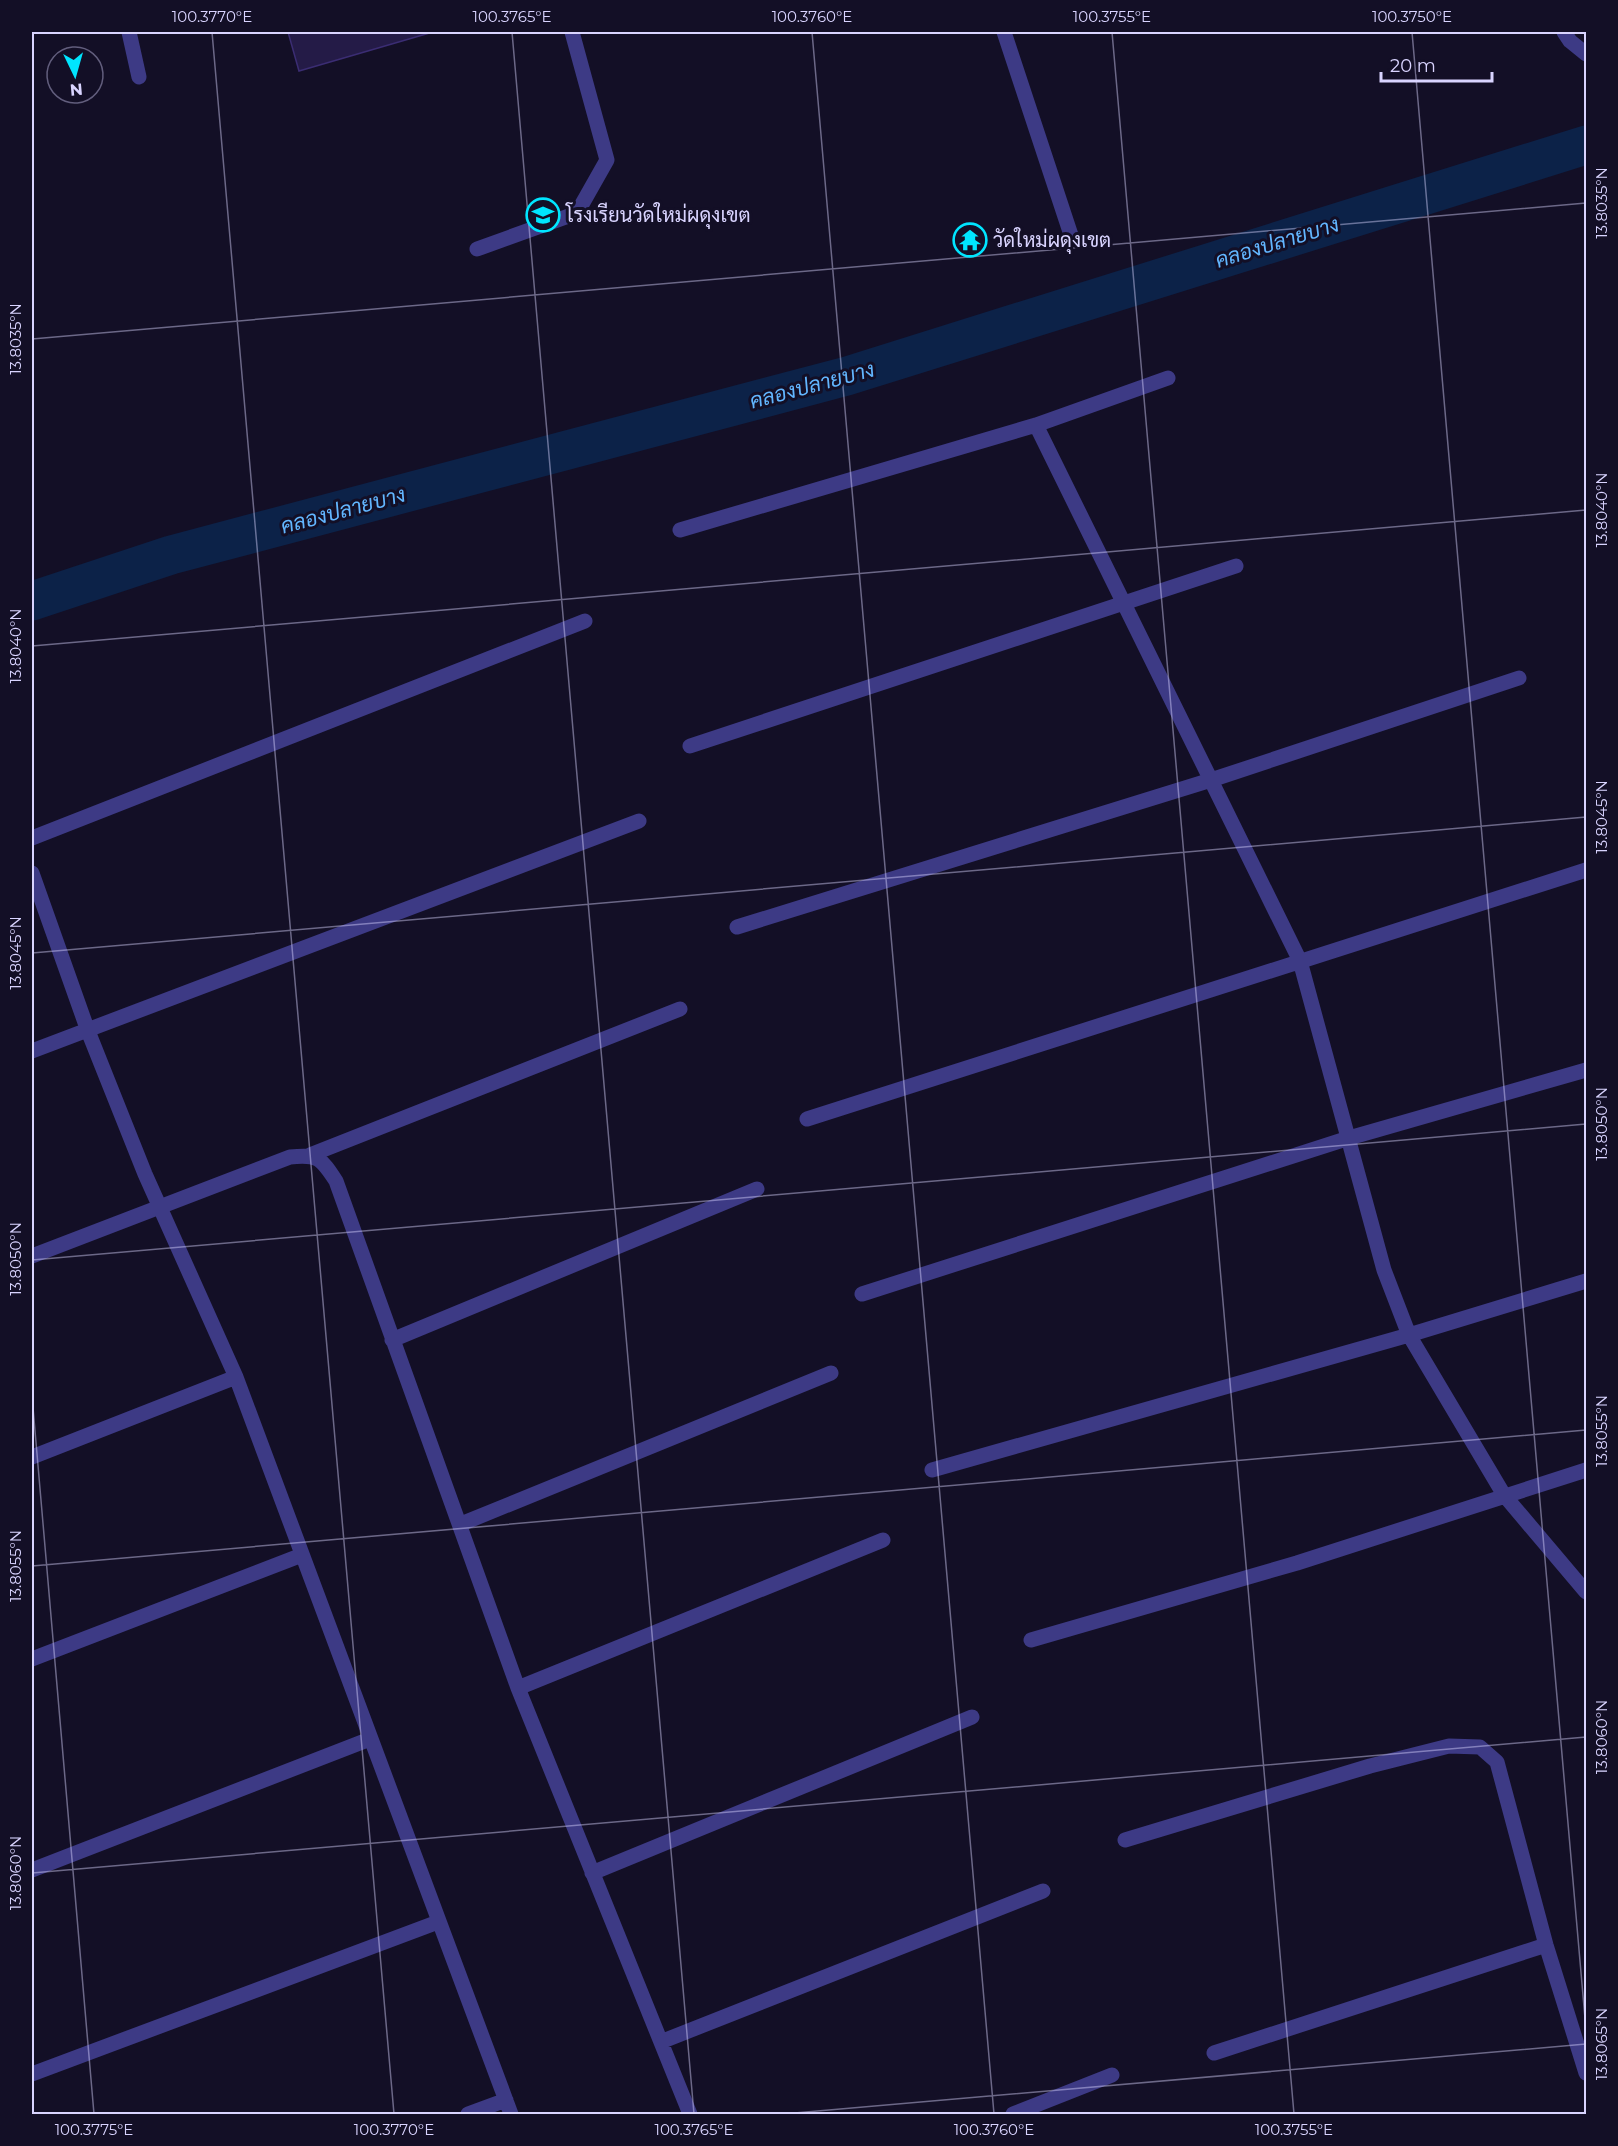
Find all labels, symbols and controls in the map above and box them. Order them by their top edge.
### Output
text: 100.3770°E [172,7,252,26]
text: 100.3765°E [473,7,551,26]
text: 100.3760°E [772,7,852,26]
text: 100.3755°E [1073,7,1151,26]
text: 100.3750°E [1372,7,1452,26]
north arrow [45,45,105,105]
scale bar [1381,45,1492,83]
text: 20 m [1390,55,1436,77]
text: N [69,79,84,99]
text: 13.8035°N [1592,167,1611,239]
school or university icon: โรงเรียนวัดใหม่ผดุงเขต [525,197,561,233]
place label: โรงเรียนวัดใหม่ผดุงเขต [565,202,751,229]
water label: คลองปลายบาง [1212,211,1342,273]
temple icon: วัดใหม่ผดุงเขต [952,222,988,258]
place label: วัดใหม่ผดุงเขต [993,227,1111,254]
text: 13.8035°N [6,303,25,375]
water label: คลองปลายบาง [747,356,877,414]
text: 13.8040°N [1592,472,1611,548]
water label: คลองปลายบาง [278,481,408,539]
text: 13.8040°N [6,608,25,684]
text: 13.8045°N [1592,780,1611,854]
text: 13.8045°N [6,916,25,990]
text: 13.8050°N [1592,1087,1611,1161]
text: 13.8050°N [6,1222,25,1296]
text: 13.8055°N [1592,1395,1611,1467]
text: 13.8055°N [6,1530,25,1602]
text: 13.8060°N [1592,1700,1611,1774]
text: 13.8060°N [6,1836,25,1910]
text: 13.8065°N [1592,2008,1611,2080]
text: 100.3775°E [55,2120,133,2139]
text: 100.3770°E [354,2120,434,2139]
text: 100.3765°E [655,2120,733,2139]
text: 100.3760°E [954,2120,1034,2139]
text: 100.3755°E [1255,2120,1333,2139]

